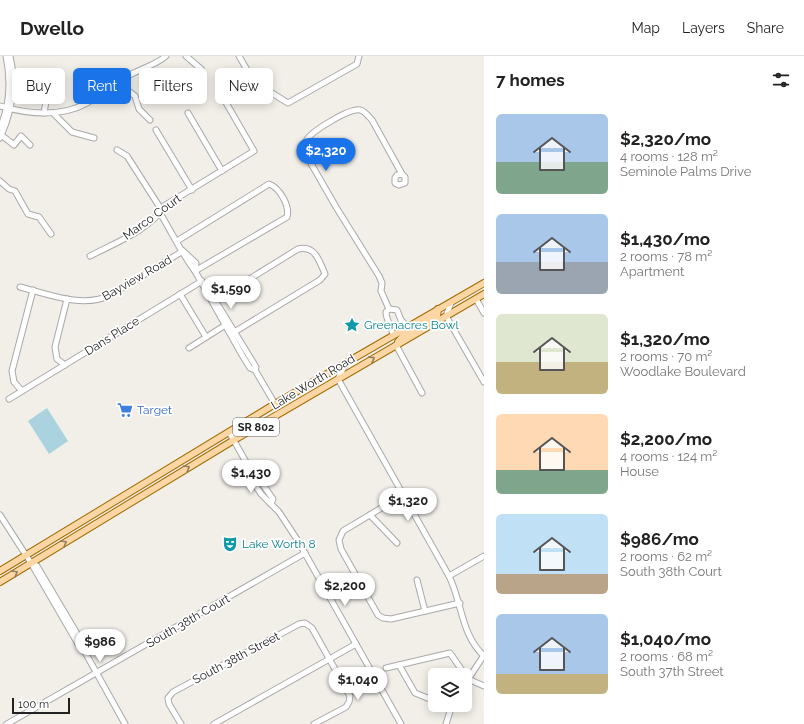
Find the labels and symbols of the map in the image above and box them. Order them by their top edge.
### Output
pin: $2,320 [293,138,359,172]
street label: Marco Court [120,191,184,243]
street label: Bayview Road [100,252,174,304]
pin: $1,590 [198,276,264,310]
street label: Dans Place [82,314,142,358]
place icon: Greenacres Bowl [343,316,361,334]
place label: Greenacres Bowl [364,318,459,332]
street label: Lake Worth Road [269,351,357,413]
one-way arrow [368,357,375,364]
supermarket icon: Target [116,401,134,419]
place label: Target [137,403,172,417]
road number: SR 802 [233,418,279,436]
pin: $1,430 [218,460,284,494]
one-way arrow [183,465,190,473]
pin: $1,320 [375,488,441,522]
theatre icon: Lake Worth 8 [221,535,239,553]
place label: Lake Worth 8 [242,537,316,551]
one-way arrow [60,540,67,548]
one-way arrow [11,570,18,577]
pin: $2,200 [312,573,378,607]
street label: South 38th Court [144,591,232,651]
pin: $986 [76,629,124,663]
street label: South 38th Street [190,629,282,687]
pin: $1,040 [325,667,391,701]
scale bar [12,696,70,715]

